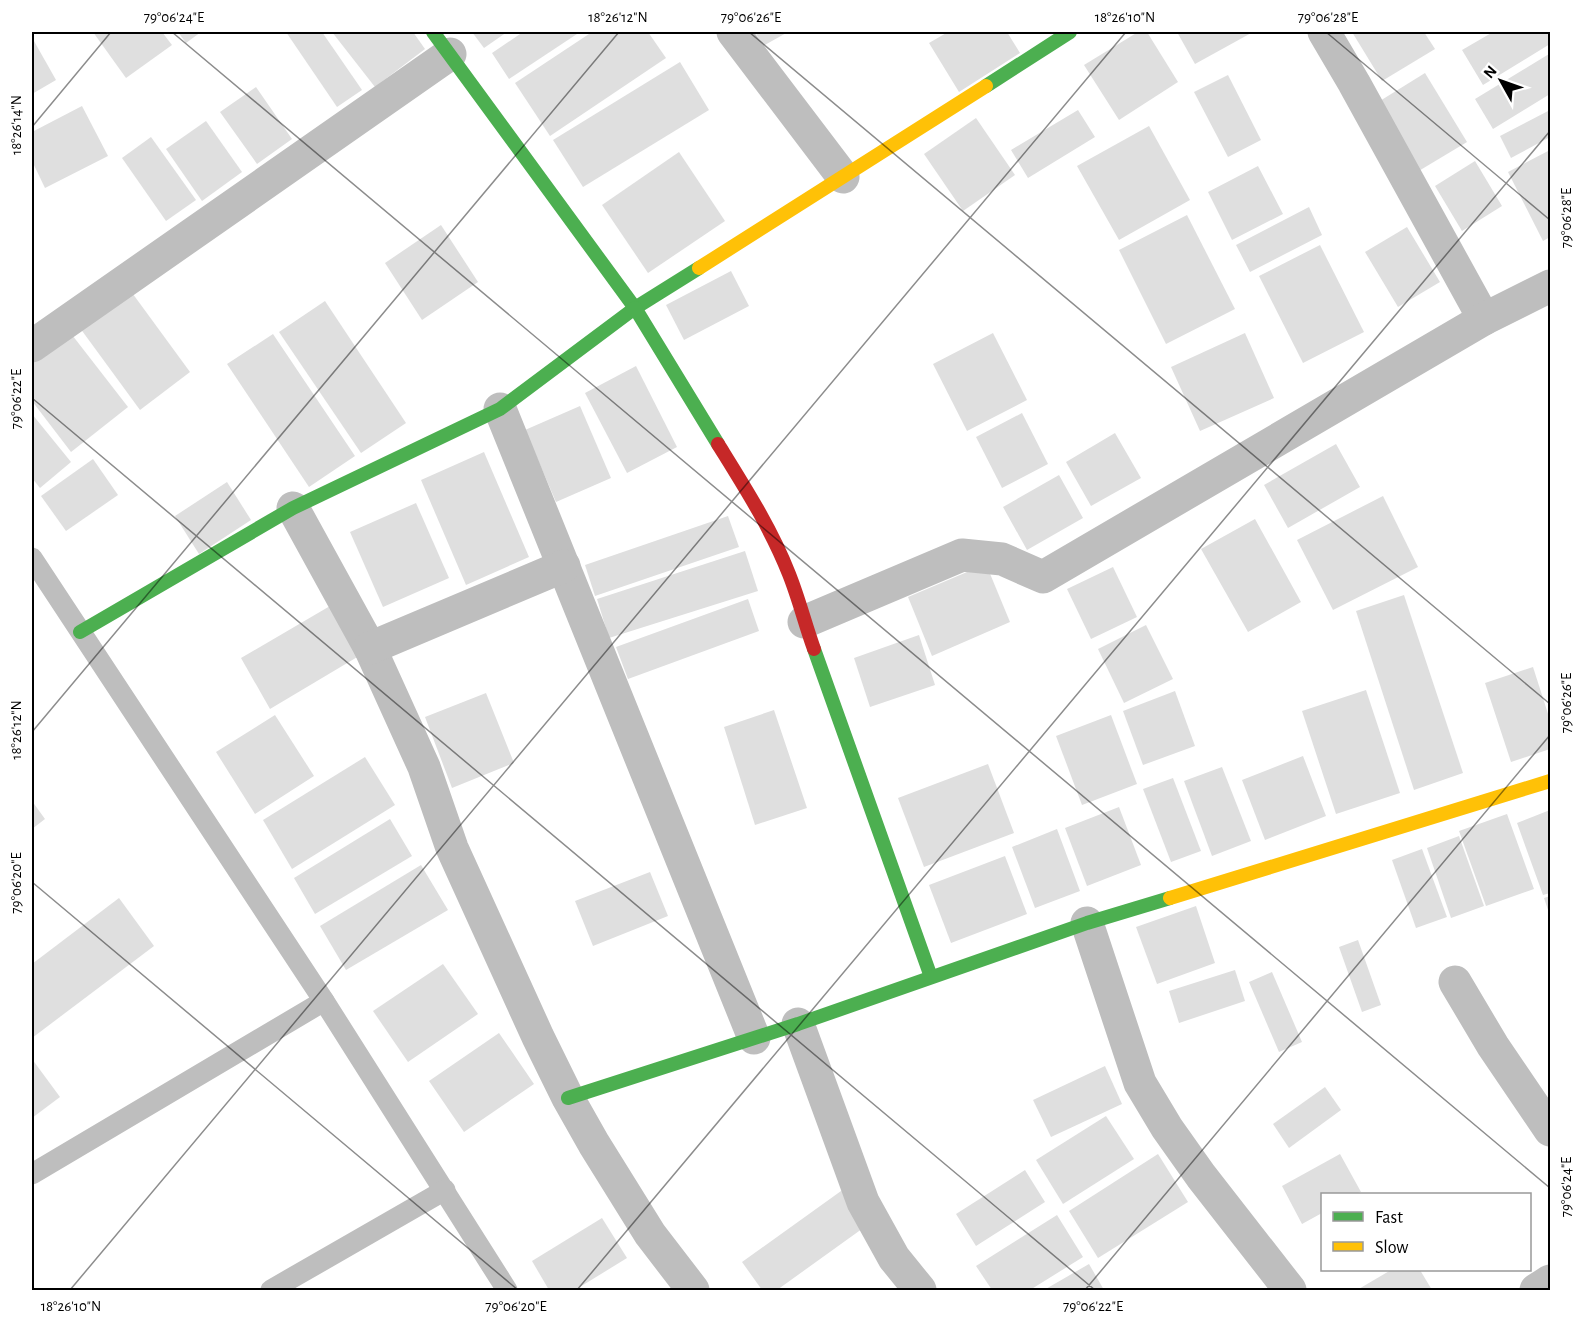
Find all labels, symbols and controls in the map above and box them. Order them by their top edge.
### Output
text: 79°06'24"E [144,10,204,25]
text: 18°26'12"N [588,10,648,25]
text: 79°06'26"E [721,10,781,25]
text: 18°26'10"N [1095,10,1155,25]
text: 79°06'28"E [1298,10,1358,25]
north arrow [1471,51,1531,111]
text: N [1481,63,1500,81]
text: 18°26'14"N [9,95,24,155]
text: 79°06'28"E [1559,188,1574,248]
text: 79°06'22"E [9,369,24,429]
text: 79°06'26"E [1559,673,1574,733]
text: 18°26'12"N [9,700,24,760]
text: 79°06'20"E [9,852,24,914]
text: 79°06'24"E [1559,1157,1574,1217]
legend [1321,1193,1531,1271]
text: Fast [1375,1209,1403,1227]
text: Slow [1375,1239,1408,1257]
text: 18°26'10"N [41,1299,101,1314]
text: 79°06'20"E [485,1299,547,1314]
text: 79°06'22"E [1063,1299,1123,1314]

